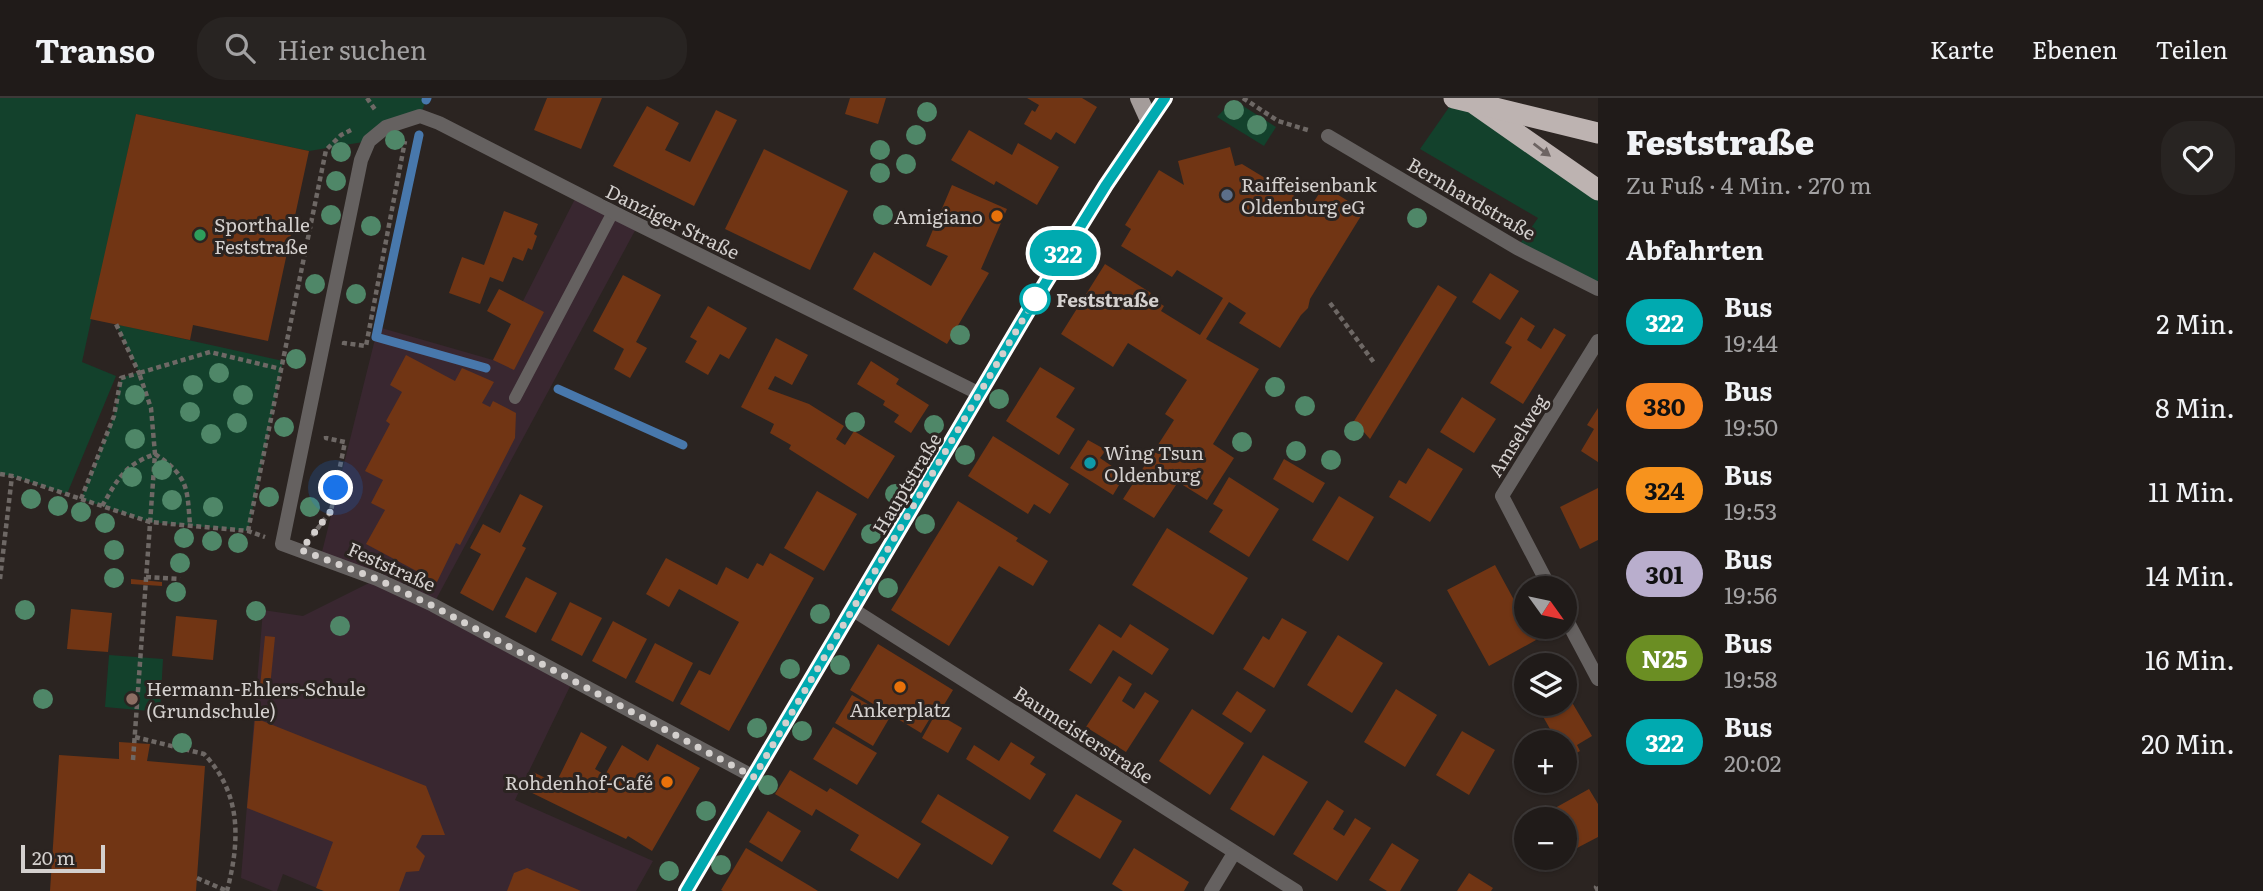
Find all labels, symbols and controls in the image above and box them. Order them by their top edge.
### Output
search box [197,17,687,80]
text: Transo [35,24,155,73]
icon: search [221,29,259,67]
text: Hier suchen [277,29,427,68]
text: Karte [1930,31,1994,66]
text: Ebenen [2032,31,2118,66]
text: Teilen [2156,31,2228,66]
text: Feststraße [1626,116,1814,165]
button: heart [2161,121,2235,195]
one-way arrow [1533,143,1551,157]
street label: Bernhardstraße [1402,150,1542,246]
text: Zu Fuß · 4 Min. · 270 m [1626,167,1872,201]
place label: Raiffeisenbank Oldenburg eG [1241,170,1377,220]
street label: Danziger Straße [601,176,745,266]
marker: Raiffeisenbank Oldenburg eG [1219,187,1235,203]
place label: Amigiano [894,202,983,230]
marker: Amigiano [989,208,1005,224]
place label: Sporthalle Feststraße [214,210,310,260]
marker: Sporthalle Feststraße [192,227,208,243]
text: Abfahrten [1626,229,1764,268]
line badge: 322 [1023,230,1103,276]
text: 322 [1044,235,1082,270]
marker: Feststraße [1020,284,1050,314]
place label: Feststraße [1056,285,1159,313]
text: Bus [1724,286,1772,325]
text: 2 Min. [2156,303,2235,342]
text: 322 [1645,304,1684,339]
text: 19:44 [1724,325,1778,359]
text: Bus [1724,370,1772,409]
text: 8 Min. [2155,387,2235,426]
street label: Amselweg [1481,388,1554,482]
text: 380 [1643,388,1686,423]
text: 19:50 [1724,409,1778,443]
street label: Hauptstraße [865,427,947,539]
place label: Wing Tsun Oldenburg [1104,438,1204,488]
text: Bus [1724,454,1772,493]
marker: Wing Tsun Oldenburg [1082,455,1098,471]
your location [318,470,353,505]
text: 11 Min. [2148,471,2235,510]
text: 324 [1644,472,1685,507]
text: 19:53 [1724,493,1777,527]
street label: Feststraße [343,534,441,598]
text: Bus [1724,538,1772,577]
text: 14 Min. [2146,555,2235,594]
text: 301 [1645,556,1684,591]
north arrow [1514,576,1577,639]
map controls [1514,576,1577,870]
text: 19:56 [1724,577,1777,611]
text: Bus [1724,622,1772,661]
text: 16 Min. [2145,639,2235,678]
text: N25 [1642,640,1688,675]
button: layers [1514,653,1577,716]
text: 19:58 [1724,661,1777,695]
place label: Hermann-Ehlers-Schule (Grundschule) [146,674,366,724]
street label: Baumeisterstraße [1009,678,1159,790]
marker: Ankerplatz [892,679,908,695]
marker: Hermann-Ehlers-Schule (Grundschule) [124,691,140,707]
place label: Ankerplatz [850,695,950,723]
text: Bus [1724,706,1772,745]
text: 20 Min. [2141,723,2235,762]
text: 322 [1645,724,1684,759]
button: + [1514,730,1577,793]
text: 20:02 [1724,745,1781,779]
place label: Rohdenhof-Café [505,768,653,796]
marker: Rohdenhof-Café [659,774,675,790]
button: − [1514,807,1577,870]
scale bar [21,842,105,874]
text: 20 m [32,843,75,871]

